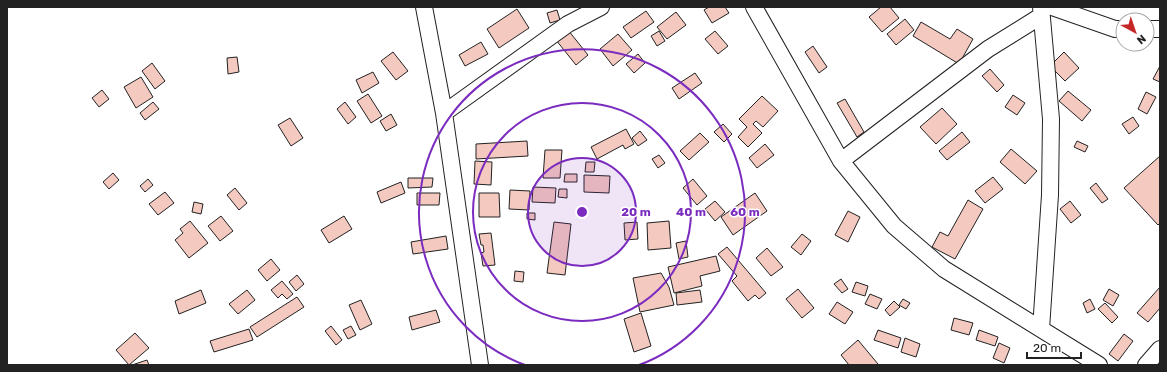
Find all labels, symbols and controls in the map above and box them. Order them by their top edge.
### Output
north arrow [1115,12,1155,52]
text: N [1134,32,1148,47]
centre of rings [575,205,589,219]
text: 20 m [621,205,651,219]
text: 40 m [676,205,706,219]
text: 60 m [730,205,760,219]
scale bar [1027,334,1081,360]
text: 20 m [1033,341,1061,355]

